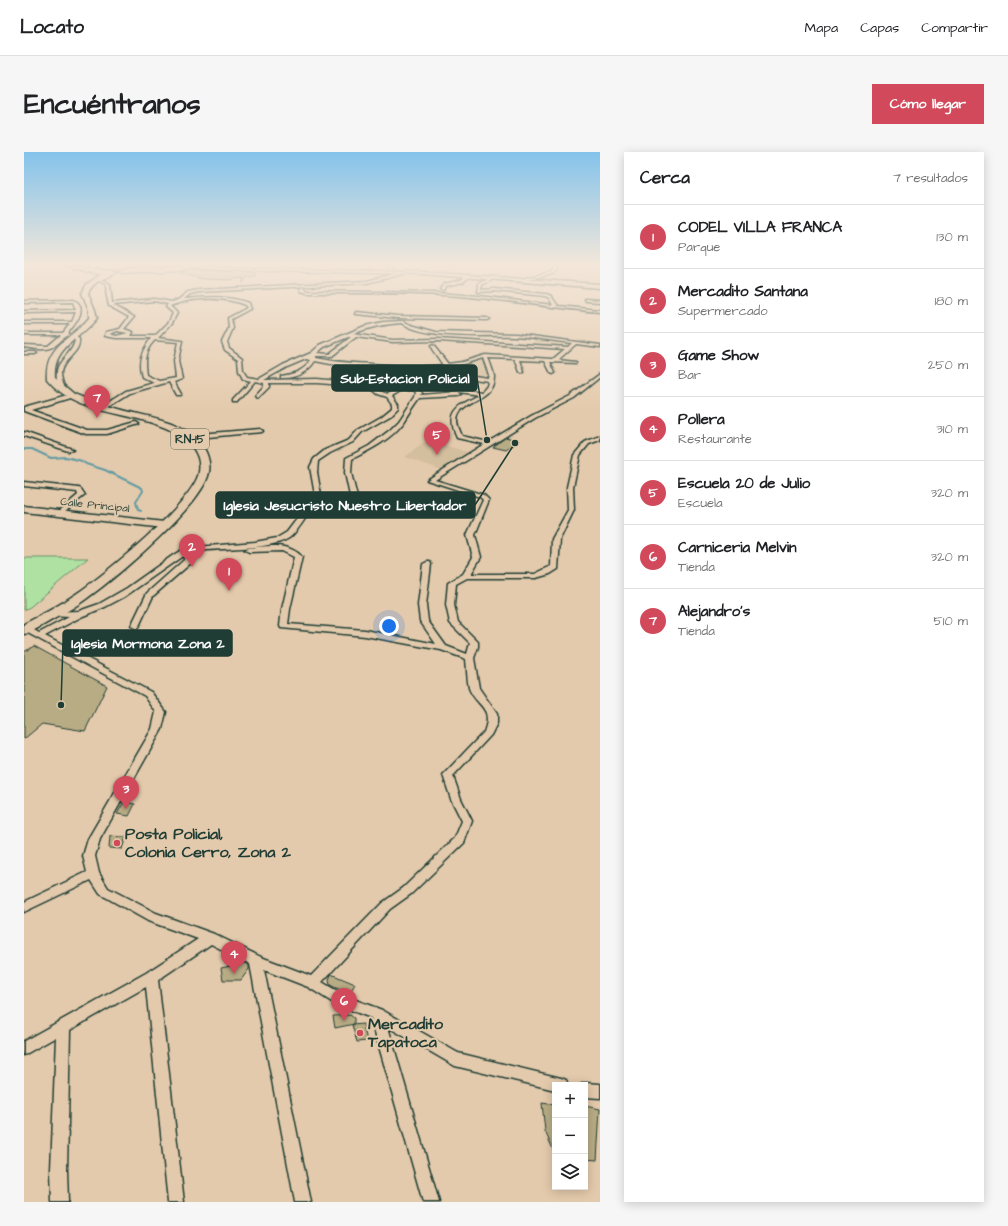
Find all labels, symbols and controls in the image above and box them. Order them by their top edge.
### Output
text: Locato [20,14,84,41]
text: Mapa [805,18,838,38]
text: Capas [860,18,899,38]
text: Compartir [921,18,988,38]
button: Cómo llegar [872,84,984,124]
text: Encuéntranos [24,85,200,124]
text: Cerca [640,166,690,190]
text: 7 resultados [893,169,968,187]
text: CODEL VILLA FRANCA [678,217,842,238]
text: 1 [652,228,654,246]
text: 130 m [936,228,968,246]
text: Parque [678,238,720,256]
text: Mercadito Santana [678,281,808,302]
text: 2 [649,292,657,310]
text: 180 m [934,292,968,310]
text: Supermercado [678,302,768,320]
text: Game Show [678,345,759,366]
text: 3 [650,356,656,374]
text: 250 m [928,356,968,374]
callout: Sub-Estacion Policial [332,365,477,391]
text: Bar [678,366,701,384]
text: Sub-Estacion Policial [339,369,470,389]
pin: 7 [84,385,110,418]
text: Pollera [678,409,725,430]
text: 4 [649,420,657,438]
text: 310 m [936,420,968,438]
pin: 5 [424,422,450,455]
road number: RN-15 [171,429,209,449]
text: Restaurante [678,430,752,448]
text: Escuela 20 de Julio [678,473,810,494]
text: 5 [648,484,658,502]
text: 320 m [930,484,968,502]
callout: Iglesia Jesucristo Nuestro Libertador [216,492,475,518]
street label: Calle Principal [60,494,131,516]
text: Escuela [678,494,723,512]
text: Iglesia Jesucristo Nuestro Libertador [224,496,467,517]
pin: 2 [179,534,205,567]
text: Carniceria Melvin [678,537,797,558]
text: 6 [649,548,657,566]
text: 320 m [930,548,968,566]
pin: 1 [216,558,242,591]
text: Tienda [678,558,715,576]
text: Alejandro's [678,601,750,622]
text: 7 [649,612,657,630]
text: 510 m [934,612,968,630]
your location [379,616,399,636]
text: Tienda [678,622,715,640]
callout: Iglesia Mormona Zona 2 [63,630,232,656]
text: Iglesia Mormona Zona 2 [71,634,226,655]
pin: 3 [113,776,139,809]
place label: Posta Policial, Colonia Cerro, Zona 2 [125,823,292,863]
marker: Posta Policial, Colonia Cerro, Zona 2 [112,838,122,848]
pin: 4 [221,941,247,974]
pin: 6 [331,988,357,1021]
place label: Mercadito Tapatoca [367,1013,444,1053]
marker: Mercadito Tapatoca [355,1028,365,1038]
map controls [552,1082,588,1190]
button: + [552,1082,588,1118]
button: − [552,1118,588,1154]
button: layers [552,1154,588,1190]

